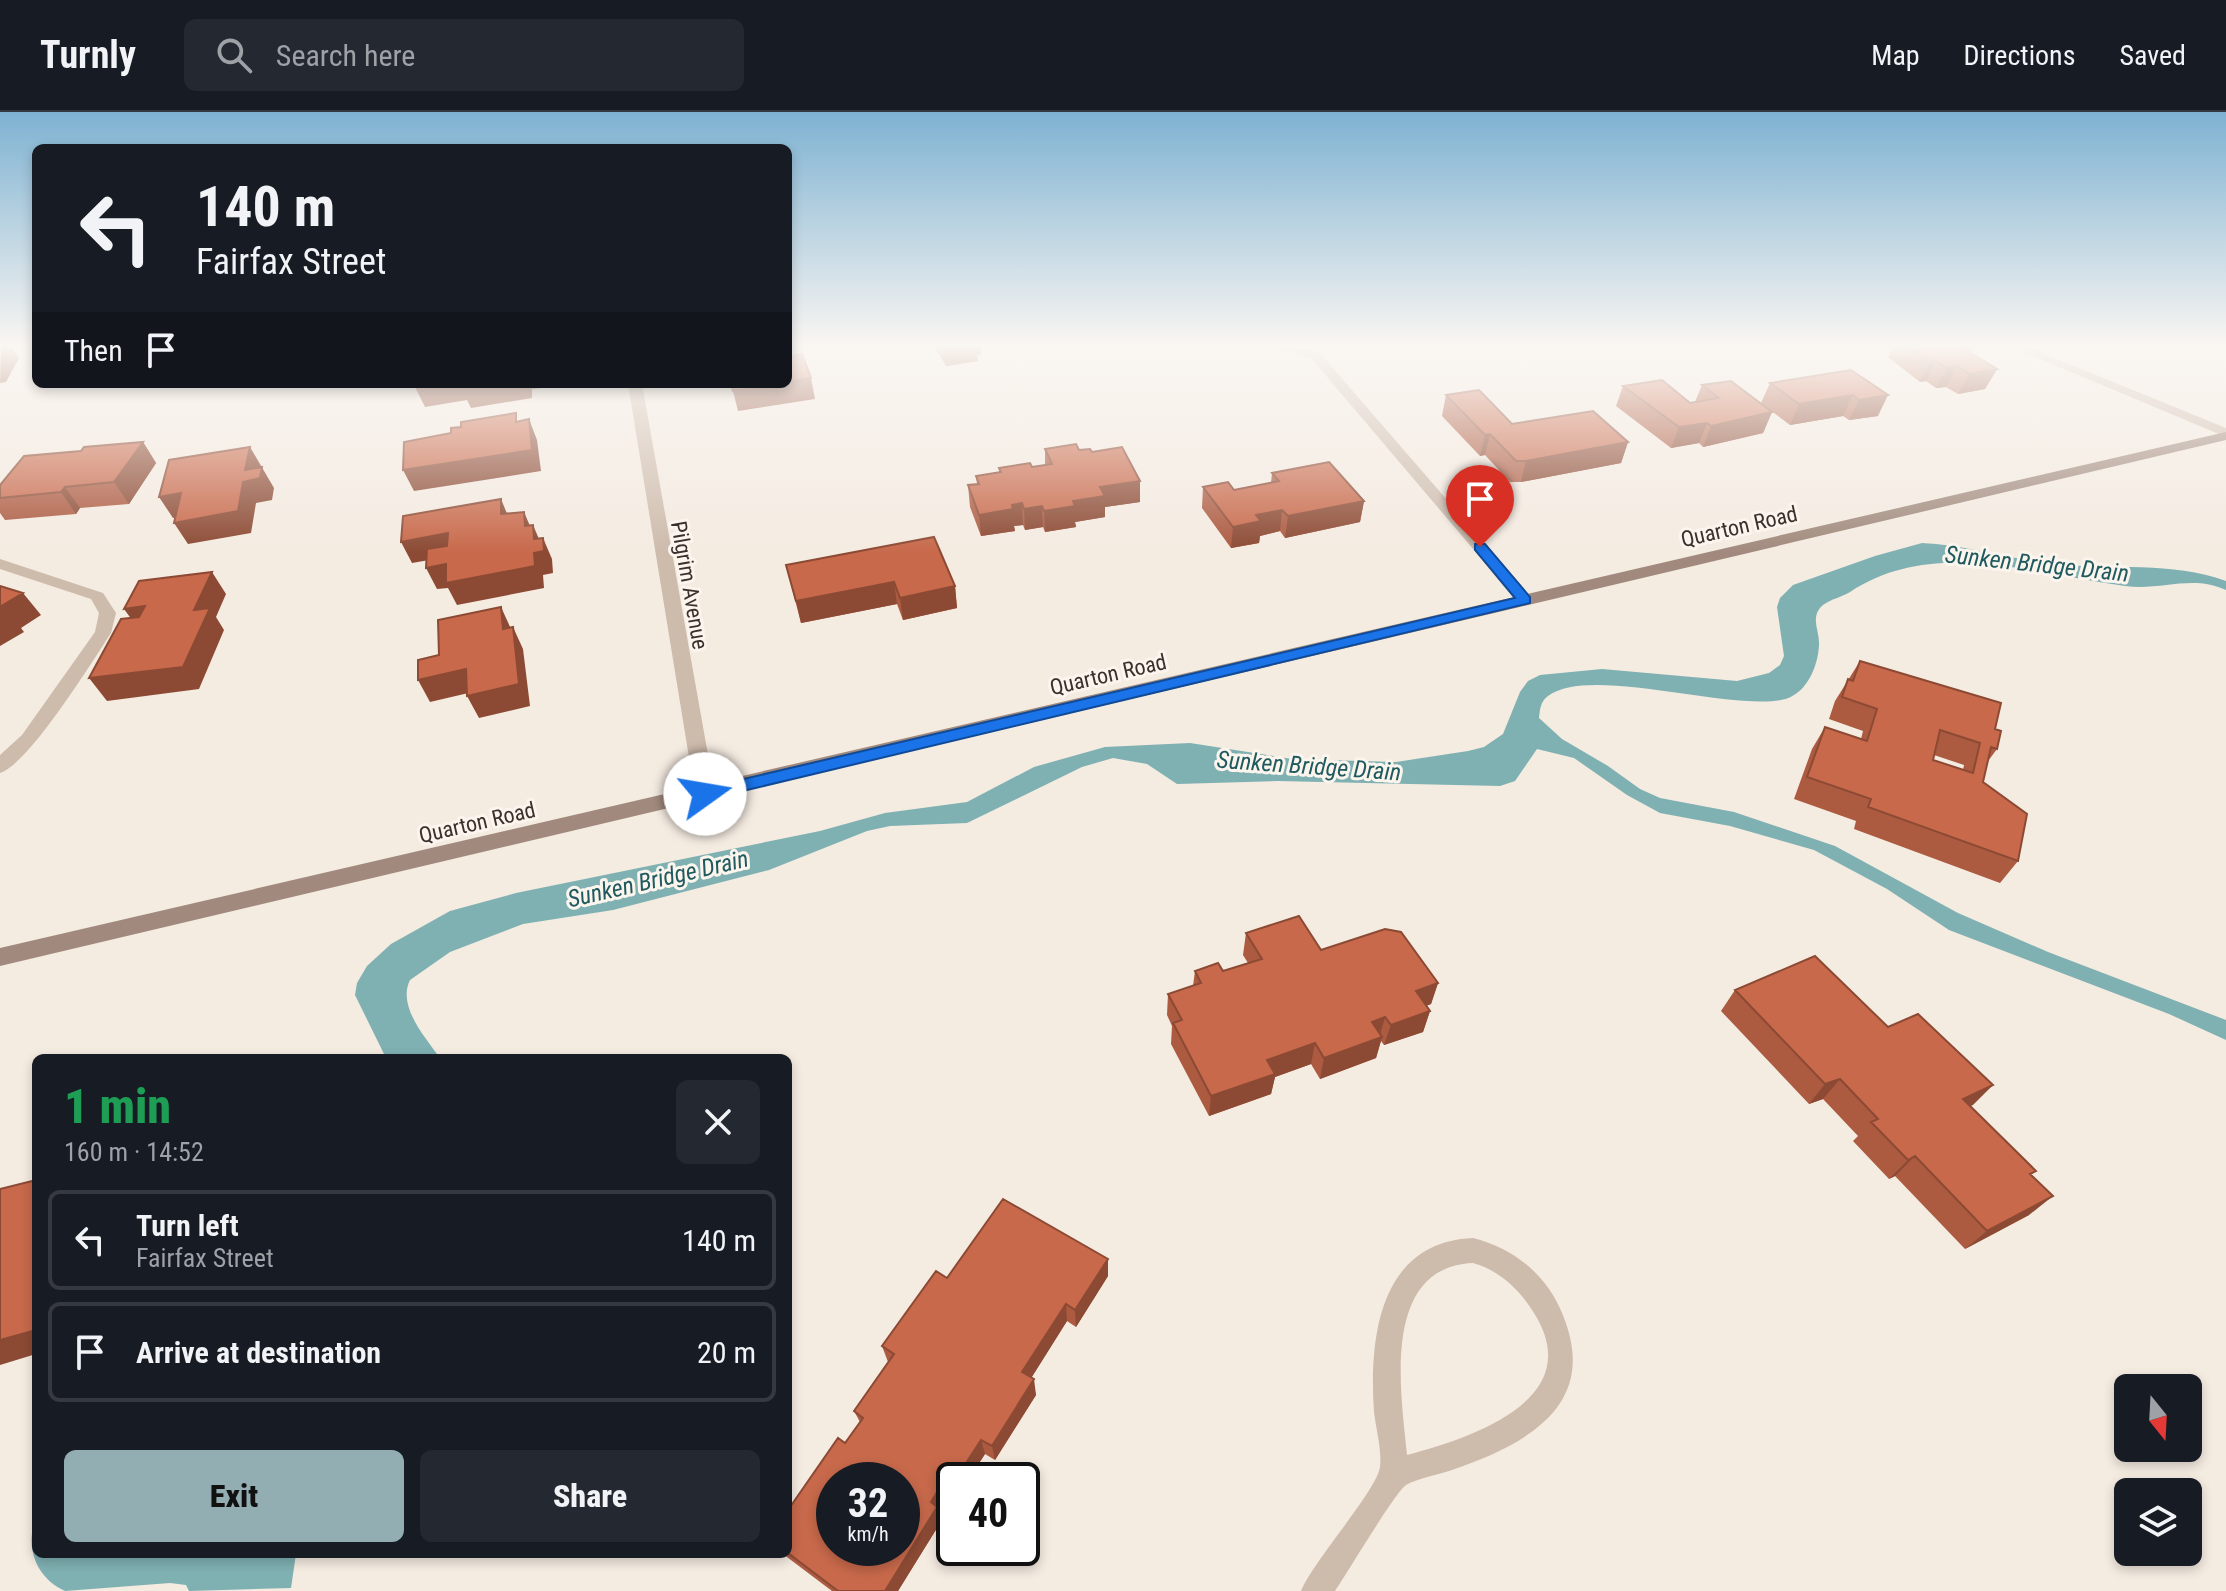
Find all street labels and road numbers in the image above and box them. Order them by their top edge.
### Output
street label: Quarton Road [1678,501,1800,552]
street label: Pilgrim Avenue [666,519,713,651]
street label: Quarton Road [1047,649,1169,700]
street label: Quarton Road [416,797,538,848]

